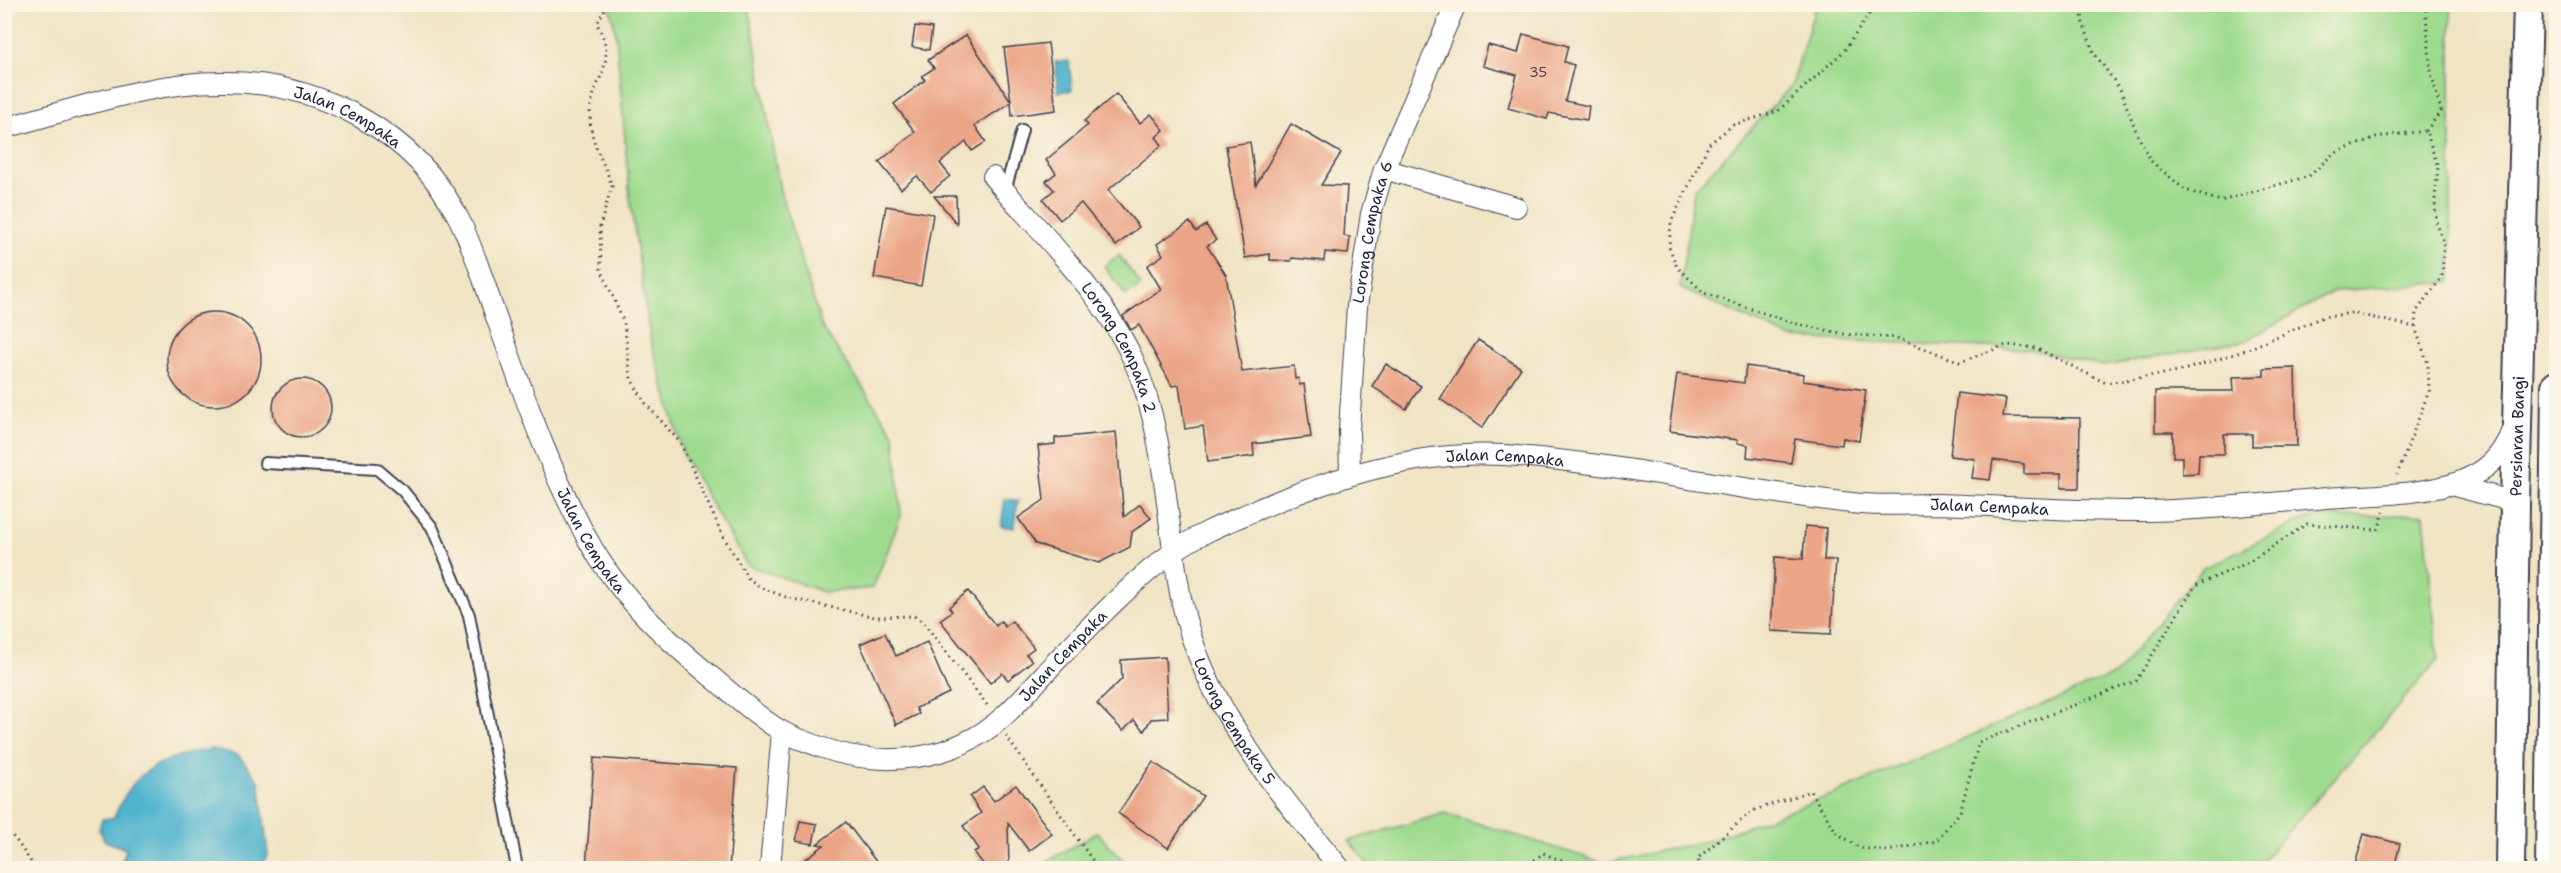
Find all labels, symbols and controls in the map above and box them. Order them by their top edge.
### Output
house number: 35 [1529,63,1547,81]
street label: Jalan Cempaka [291,81,406,153]
street label: Lorong Cempaka 6 [1348,157,1398,305]
street label: Lorong Cempaka 2 [1077,278,1161,415]
street label: Persiaran Bangi [2505,375,2529,497]
street label: Jalan Cempaka [1445,444,1565,472]
street label: Jalan Cempaka [552,484,630,598]
street label: Jalan Cempaka [1930,494,2049,520]
street label: Jalan Cempaka [1014,605,1112,706]
street label: Lorong Cempaka 5 [1189,654,1280,789]

